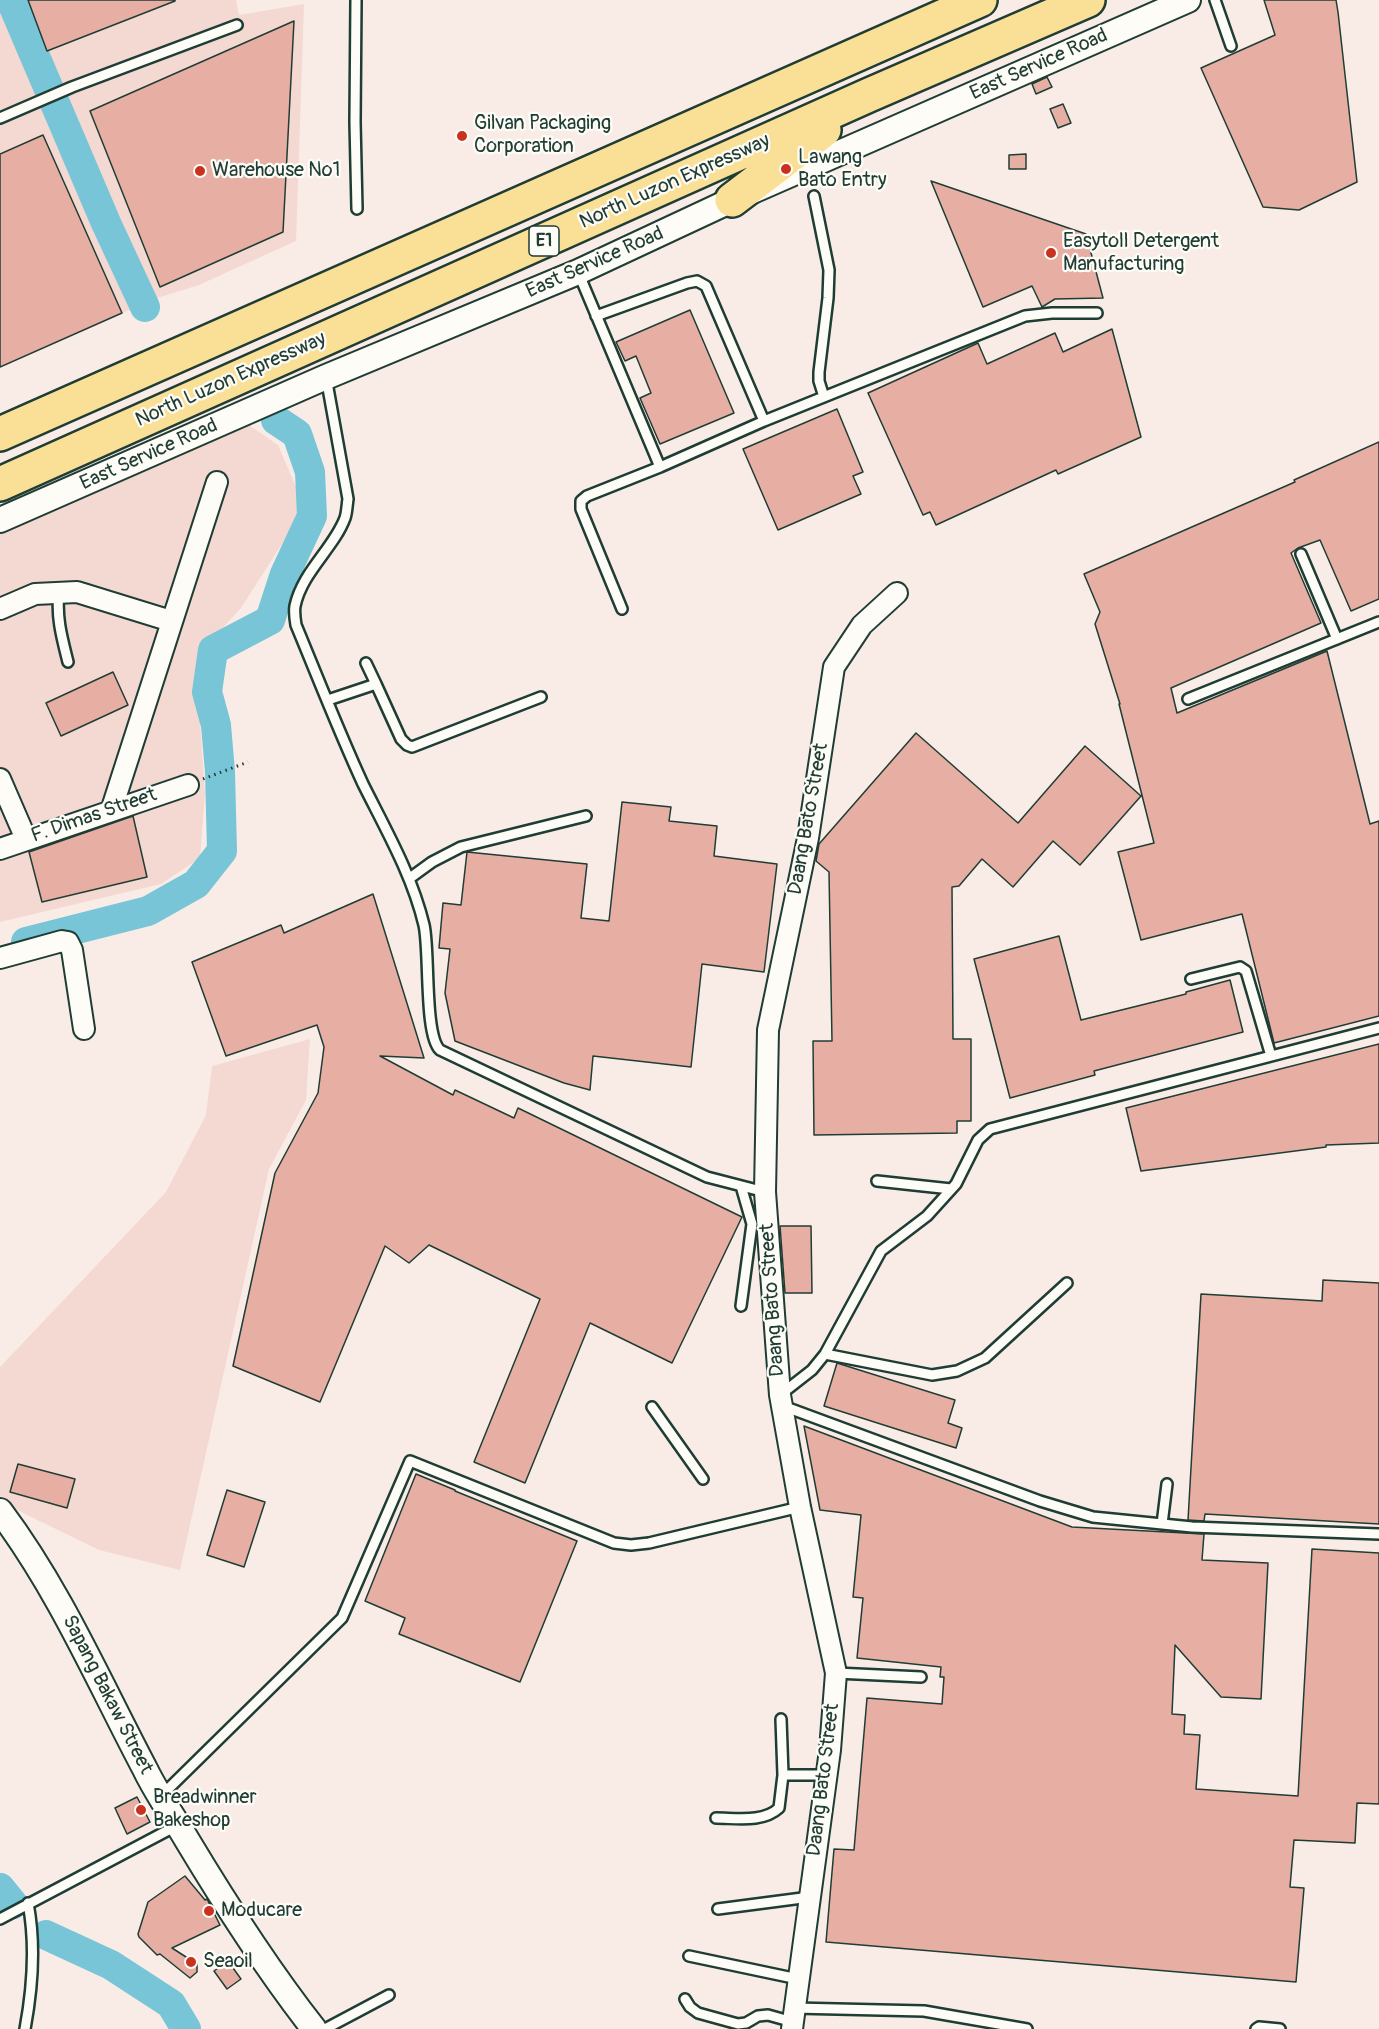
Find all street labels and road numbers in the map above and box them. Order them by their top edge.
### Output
street label: East Service Road [966,24,1112,106]
street label: North Luzon Expressway [576,129,774,235]
street label: East Service Road [522,222,668,304]
road number: E1 [529,226,559,256]
street label: North Luzon Expressway [132,327,330,433]
street label: East Service Road [76,414,222,496]
street label: Daang Bato Street [784,741,834,897]
street label: F. Dimas Street [28,783,160,849]
street label: Daang Bato Street [756,1223,790,1377]
street label: Sapang Bakaw Street [57,1612,157,1778]
street label: Daang Bato Street [803,1702,845,1858]

